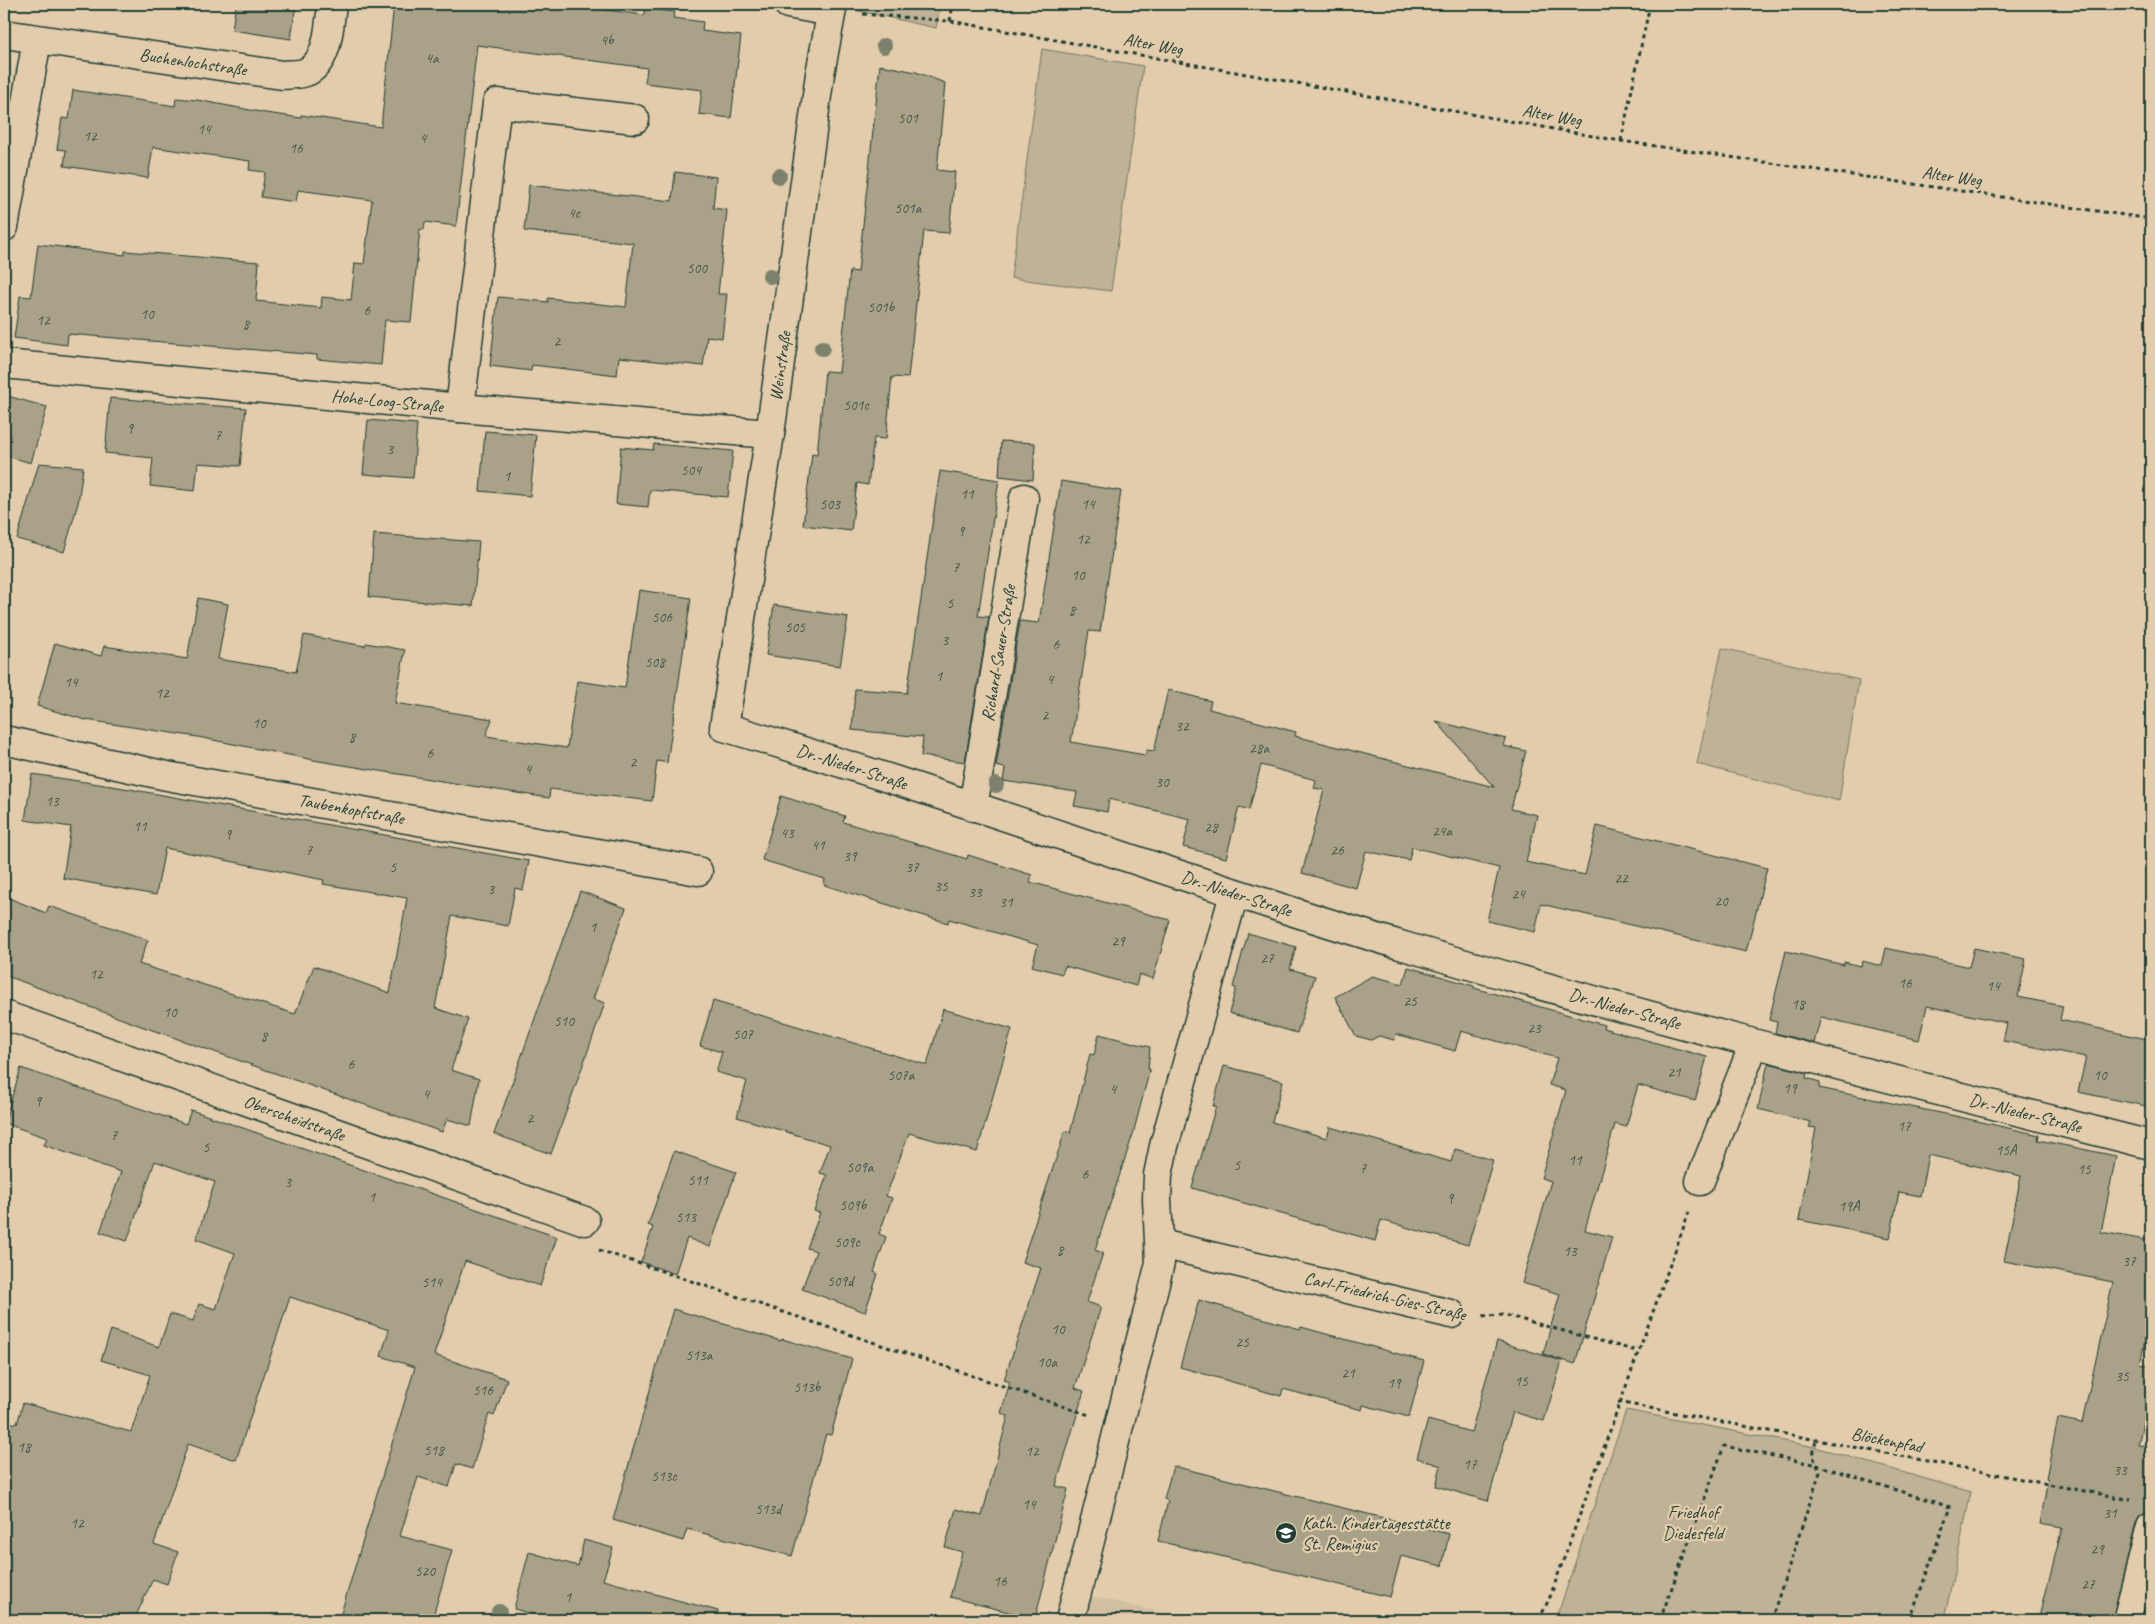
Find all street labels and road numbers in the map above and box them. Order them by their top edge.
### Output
street label: Alter Weg [1122,28,1186,60]
street label: Buchenlochstraße [138,43,249,81]
street label: Alter Weg [1521,99,1585,131]
street label: Alter Weg [1921,161,1985,191]
street label: Weinstraße [764,329,796,402]
street label: Hohe-Loog-Straße [331,385,445,417]
street label: Richard-Sauer-Straße [976,582,1021,723]
street label: Dr.-Nieder-Straße [794,739,911,795]
street label: Taubenkopfstraße [297,789,407,829]
street label: Dr.-Nieder-Straße [1178,865,1295,922]
street label: Dr.-Nieder-Straße [1566,983,1684,1035]
street label: Dr.-Nieder-Straße [1967,1088,2085,1138]
street label: Oberscheidstraße [241,1090,349,1146]
street label: Carl-Friedrich-Gies-Straße [1302,1267,1469,1326]
street label: Blöckenpfad [1849,1422,1927,1458]

